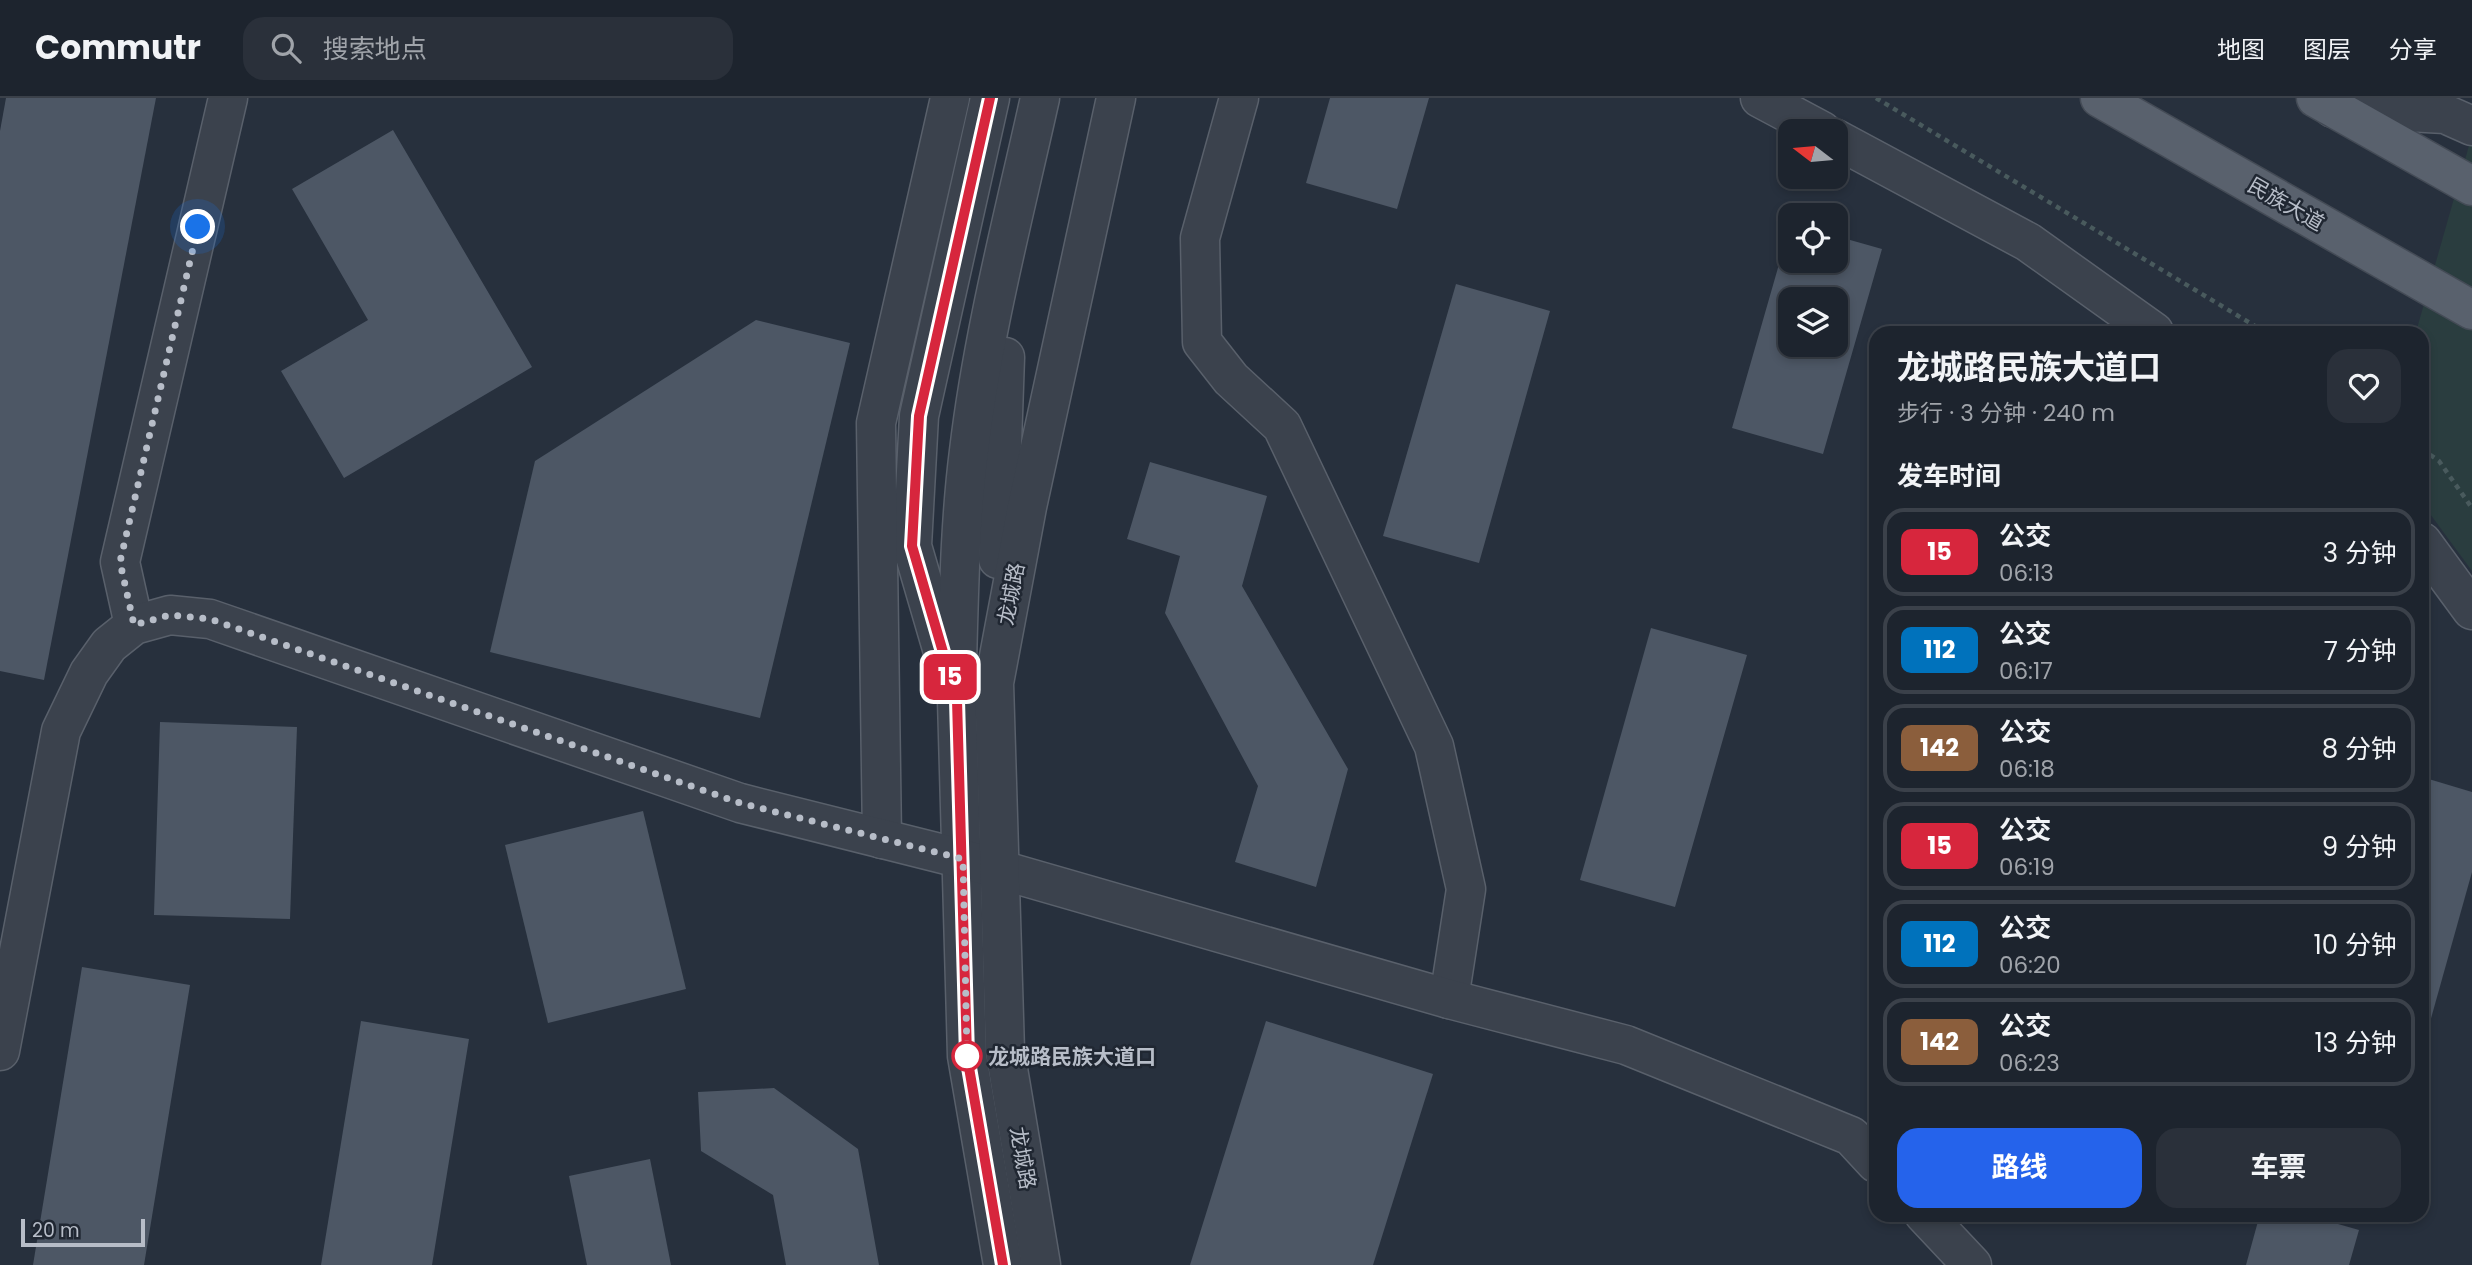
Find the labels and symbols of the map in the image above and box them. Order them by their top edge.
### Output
north arrow [1778,119,1848,189]
street label: 民族大道 [2242,170,2330,238]
your location [180,209,215,244]
street label: 龙城路 [991,560,1031,628]
line badge: 15 [918,654,982,700]
marker: 龙城路民族大道口 [952,1041,982,1071]
place label: 龙城路民族大道口 [988,1042,1156,1071]
street label: 龙城路 [1003,1124,1043,1192]
scale bar [21,1216,145,1248]

